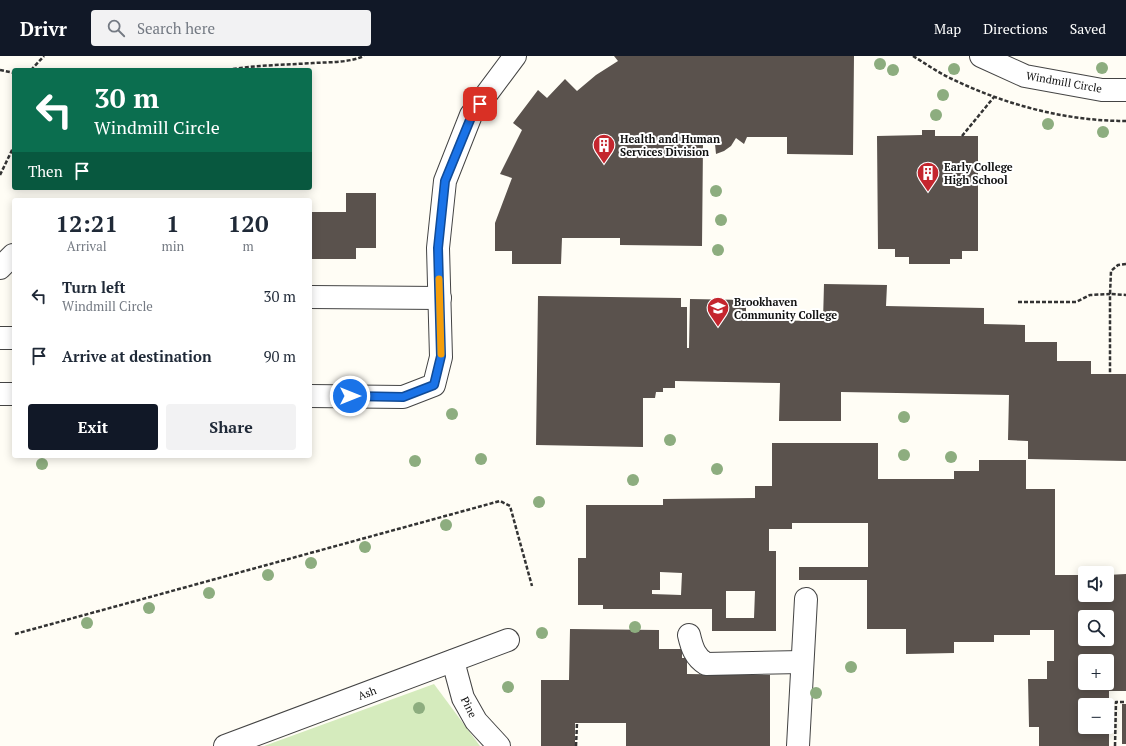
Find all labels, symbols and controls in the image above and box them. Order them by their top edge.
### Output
search box [91,10,371,46]
text: Drivr [20,16,67,41]
icon: search [105,17,127,39]
text: Search here [137,18,215,38]
text: Map [934,19,961,38]
text: Directions [983,19,1048,38]
text: Saved [1070,19,1106,38]
street label: Windmill Circle [1025,68,1104,96]
text: 30 m [94,79,159,116]
icon: left [28,84,80,136]
pin [463,87,497,121]
icon: arrive [469,93,491,115]
text: Windmill Circle [94,115,220,139]
building icon: Health and Human Services Division [591,132,617,165]
place label: Health and Human Services Division [620,132,720,159]
icon: arrive [71,160,93,182]
building icon: Early College High School [915,160,941,193]
place label: Early College High School [944,160,1013,187]
text: Then [28,161,63,181]
text: 12:21 [55,207,118,239]
text: 1 [166,207,180,239]
text: 120 [228,207,268,239]
text: Arrival [67,237,107,255]
text: min [161,237,184,255]
text: m [243,237,254,255]
text: Turn left [62,277,126,297]
icon: left [28,285,50,307]
text: 30 m [263,286,296,306]
school or university icon: Brookhaven Community College [705,295,731,328]
place label: Brookhaven Community College [734,295,837,322]
text: Windmill Circle [62,297,153,315]
icon: arrive [28,345,50,367]
text: Arrive at destination [62,346,212,366]
text: 90 m [263,346,296,366]
position arrow [329,375,371,417]
button: Exit [28,404,158,450]
button: Share [166,404,296,450]
map controls [1078,566,1114,734]
button: sound [1078,566,1114,602]
button: search [1078,610,1114,646]
button: + [1078,654,1114,690]
street label: Ash [356,683,379,703]
street label: Pine [458,694,480,720]
button: − [1078,698,1114,734]

